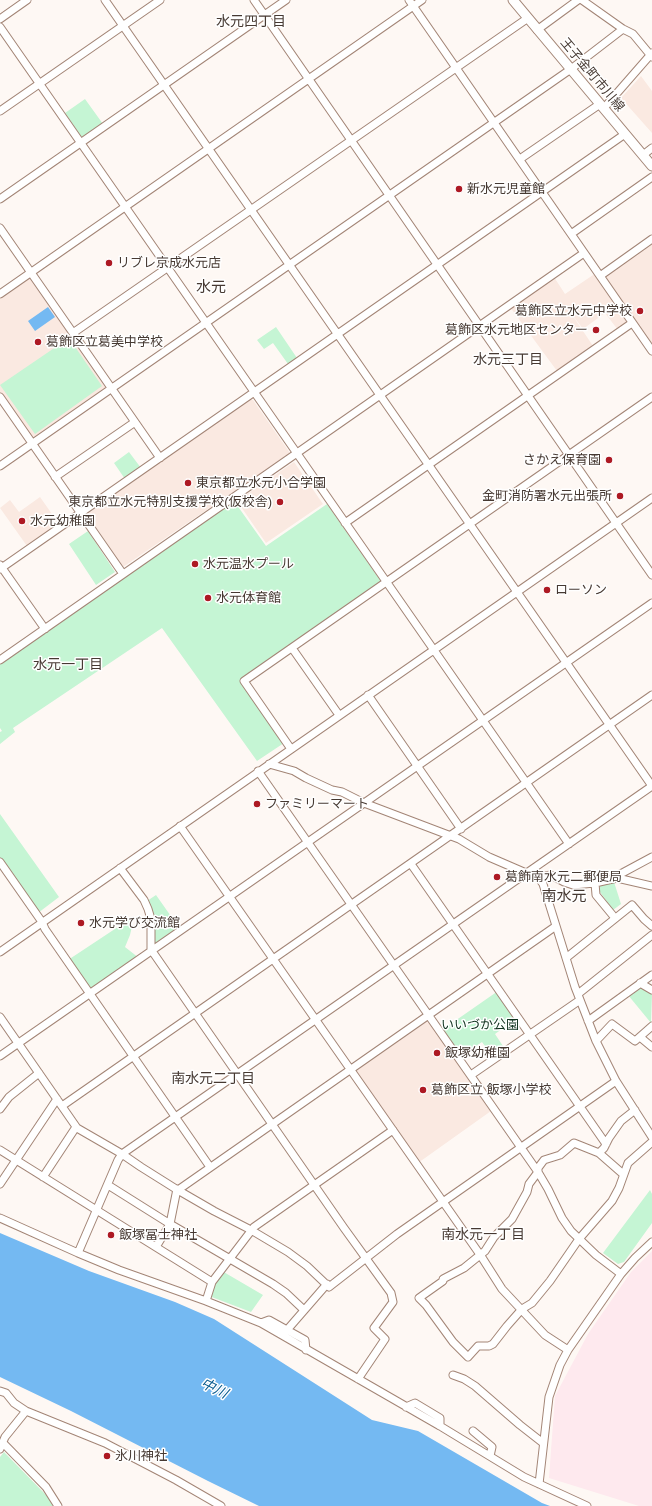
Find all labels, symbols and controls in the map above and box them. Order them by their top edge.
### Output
district label: 水元四丁目 [216,14,286,30]
street label: 王子金町市川線 [557,35,627,115]
place label: 新水元児童館 [467,181,545,197]
marker: 新水元児童館 [454,184,464,194]
place label: リブレ京成水元店 [117,255,221,271]
marker: リブレ京成水元店 [104,258,114,268]
district label: 水元 [196,279,226,297]
place label: 葛飾区立水元中学校 [515,303,632,319]
marker: 葛飾区立水元中学校 [635,306,645,316]
place label: 葛飾区水元地区センター [445,322,588,338]
marker: 葛飾区水元地区センター [591,325,601,335]
place label: 葛飾区立葛美中学校 [46,334,163,350]
marker: 葛飾区立葛美中学校 [33,337,43,347]
district label: 水元三丁目 [473,352,543,368]
place label: さかえ保育園 [523,452,601,468]
marker: さかえ保育園 [604,455,614,465]
place label: 東京都立水元小合学園 [196,475,326,491]
marker: 東京都立水元小合学園 [183,478,193,488]
place label: 金町消防署水元出張所 [482,488,612,504]
marker: 金町消防署水元出張所 [615,491,625,501]
place label: 東京都立水元特別支援学校(仮校舎) [68,494,272,510]
marker: 東京都立水元特別支援学校(仮校舎) [275,497,285,507]
place label: 水元幼稚園 [30,513,95,529]
marker: 水元幼稚園 [17,516,27,526]
place label: 水元温水プール [203,556,294,572]
marker: 水元温水プール [190,559,200,569]
place label: ローソン [555,582,607,598]
marker: ローソン [542,585,552,595]
place label: 水元体育館 [216,590,281,606]
marker: 水元体育館 [203,593,213,603]
district label: 水元一丁目 [33,657,103,673]
place label: ファミリーマート [265,796,369,812]
marker: ファミリーマート [252,799,262,809]
place label: 葛飾南水元二郵便局 [505,869,622,885]
marker: 葛飾南水元二郵便局 [492,872,502,882]
district label: 南水元 [542,888,586,906]
place label: 水元学び交流館 [89,915,180,931]
marker: 水元学び交流館 [76,918,86,928]
park label: いいづか公園 [441,1017,519,1033]
place label: 飯塚幼稚園 [445,1045,510,1061]
marker: 飯塚幼稚園 [432,1048,442,1058]
district label: 南水元二丁目 [171,1071,255,1087]
place label: 葛飾区立 飯塚小学校 [431,1082,552,1098]
marker: 葛飾区立 飯塚小学校 [418,1085,428,1095]
place label: 飯塚冨士神社 [119,1227,197,1243]
district label: 南水元一丁目 [441,1227,525,1243]
marker: 飯塚冨士神社 [106,1230,116,1240]
water label: 中川 [198,1375,230,1403]
place label: 氷川神社 [115,1448,167,1464]
marker: 氷川神社 [102,1451,112,1461]

